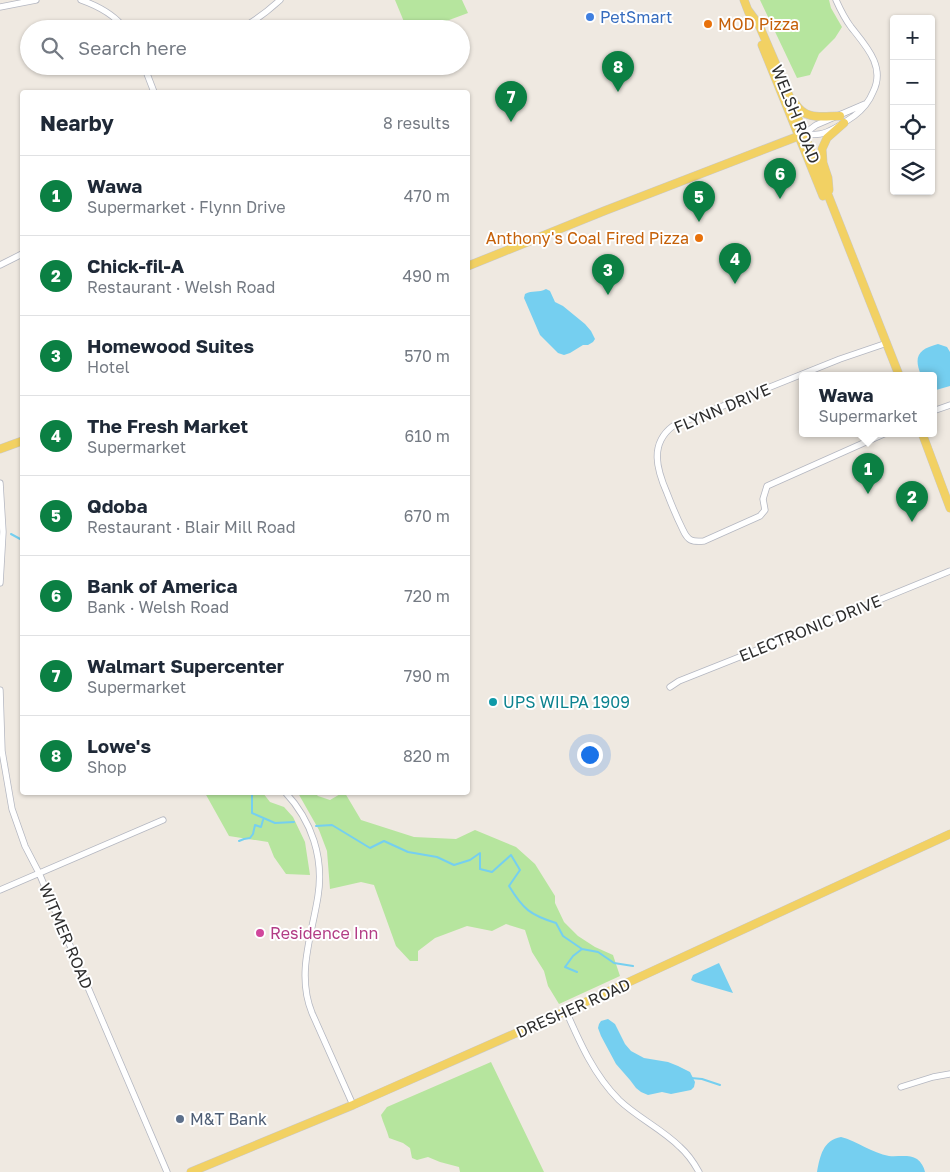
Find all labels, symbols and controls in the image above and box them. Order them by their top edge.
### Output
place label: PetSmart [600,7,672,27]
marker: PetSmart [584,11,596,23]
place label: MOD Pizza [718,14,799,34]
map controls [890,15,935,195]
button: + [890,15,935,60]
marker: MOD Pizza [702,18,714,30]
search box [20,20,470,75]
icon: search [38,34,66,62]
text: Search here [78,36,187,59]
pin: 8 [602,51,634,92]
button: − [890,60,935,105]
street label: WELSH ROAD [767,62,825,166]
pin: 7 [495,81,527,122]
button: locate [890,105,935,150]
text: Nearby [40,110,114,136]
text: 8 results [383,113,450,133]
button: layers [890,150,935,195]
pin: 6 [764,158,796,199]
text: Wawa [87,174,142,197]
pin: 5 [683,181,715,222]
text: 1 [52,186,60,206]
text: 470 m [404,186,450,206]
text: Supermarket · Flynn Drive [87,197,286,217]
place label: Anthony's Coal Fired Pizza [486,228,689,248]
marker: Anthony's Coal Fired Pizza [693,232,705,244]
pin: 4 [719,243,751,284]
text: Chick-fil-A [87,254,184,277]
pin: 3 [592,254,624,295]
text: 2 [51,266,61,286]
text: 490 m [402,266,450,286]
text: Restaurant · Welsh Road [87,277,275,297]
text: Homewood Suites [87,334,254,357]
text: 3 [51,346,61,366]
text: 570 m [404,346,450,366]
text: Hotel [87,357,130,377]
popup [799,372,937,437]
street label: FLYNN DRIVE [671,379,773,437]
text: Wawa [818,383,874,406]
text: Supermarket [818,406,918,426]
text: The Fresh Market [87,414,248,437]
text: 4 [51,426,61,446]
text: 610 m [404,426,450,446]
text: Supermarket [87,437,186,457]
pin: 1 [852,453,884,494]
pin: 2 [896,481,928,522]
text: Qdoba [87,494,147,517]
text: 5 [51,506,61,526]
text: 670 m [404,506,450,526]
text: Restaurant · Blair Mill Road [87,517,296,537]
text: Bank of America [87,574,238,597]
text: 6 [51,586,61,606]
text: 720 m [404,586,450,606]
street label: ELECTRONIC DRIVE [736,590,884,666]
text: Bank · Welsh Road [87,597,229,617]
text: Walmart Supercenter [87,654,284,677]
text: 7 [52,666,60,686]
text: 790 m [404,666,450,686]
text: Supermarket [87,677,186,697]
place label: UPS WILPA 1909 [503,692,630,712]
marker: UPS WILPA 1909 [487,696,499,708]
text: Lowe's [87,734,151,757]
your location [577,742,603,768]
text: 8 [51,746,61,766]
text: 820 m [403,746,450,766]
text: Shop [87,757,127,777]
street label: WITMER ROAD [35,880,97,992]
place label: Residence Inn [270,923,378,943]
marker: Residence Inn [254,927,266,939]
street label: DRESHER ROAD [513,974,633,1042]
place label: M&T Bank [190,1109,267,1129]
marker: M&T Bank [174,1113,186,1125]

